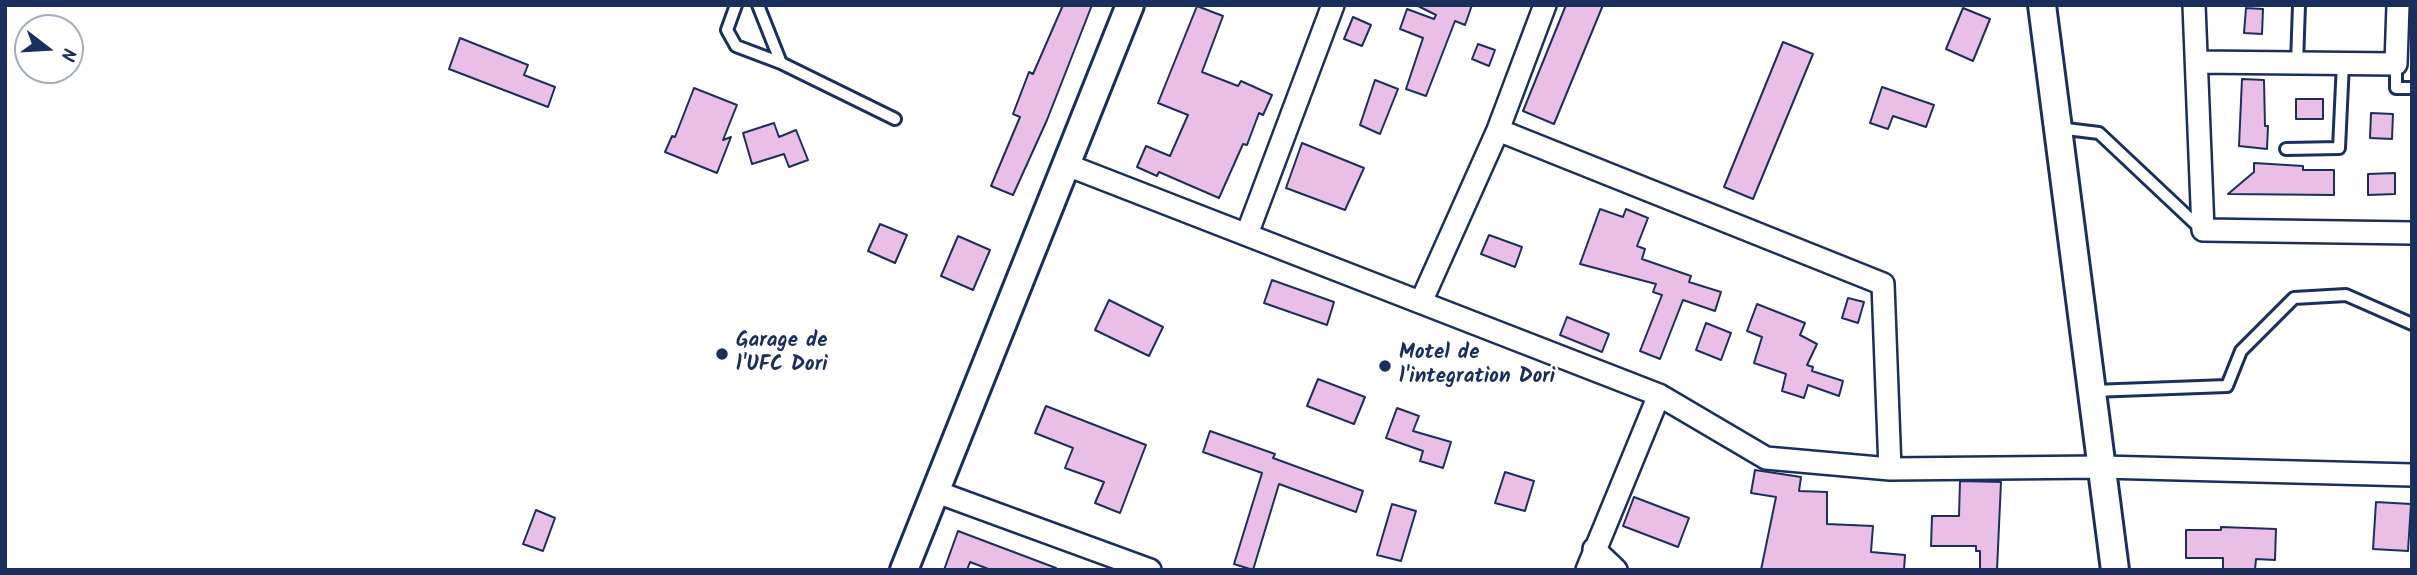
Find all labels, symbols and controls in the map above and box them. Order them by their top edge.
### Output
north arrow [14,14,84,84]
text: N [51,44,83,65]
place label: Garage de l'UFC Dori [736,329,828,379]
place label: Motel de l'integration Dori [1399,341,1555,391]
marker: Garage de l'UFC Dori [714,346,730,362]
marker: Motel de l'integration Dori [1377,358,1393,374]

